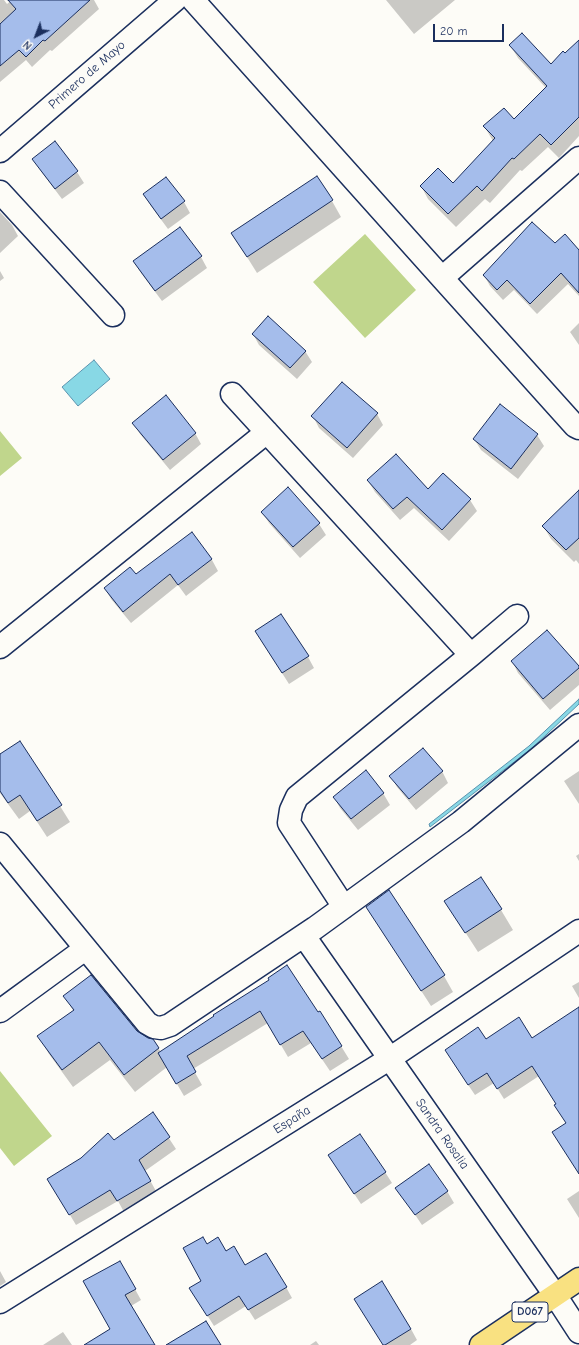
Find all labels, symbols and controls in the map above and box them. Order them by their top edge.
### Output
north arrow [16,16,56,56]
scale bar [435,16,506,42]
text: 20 m [440,24,468,38]
street label: Primero de Mayo [45,37,129,113]
text: N [21,38,35,53]
street label: Sandra Rosalia [412,1096,472,1172]
street label: España [271,1103,313,1137]
road number: D067 [512,1302,548,1322]

